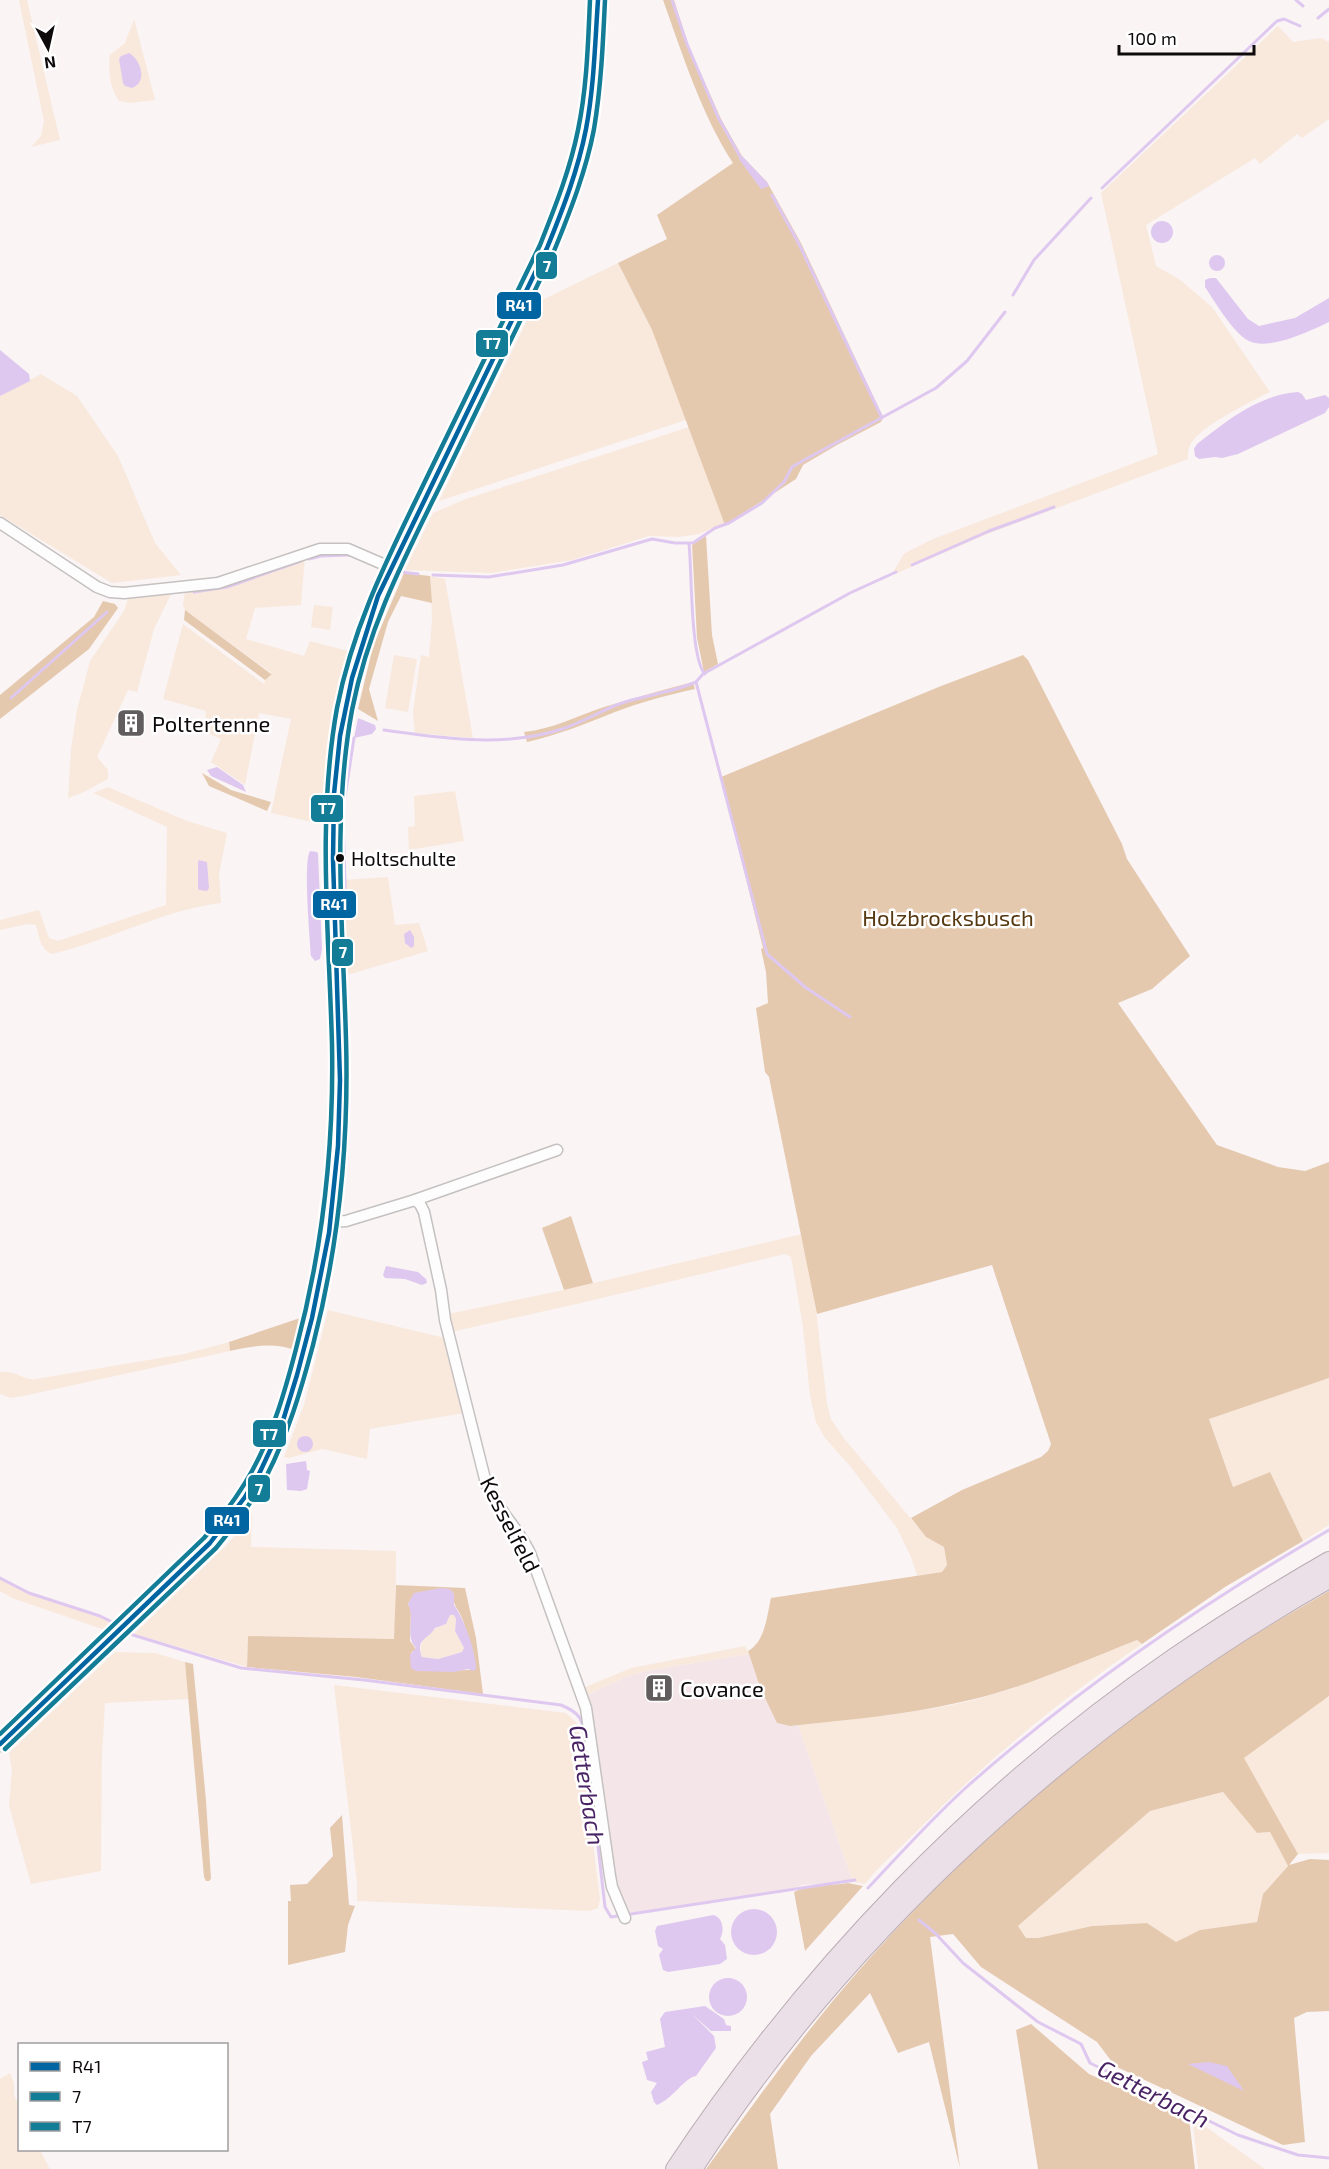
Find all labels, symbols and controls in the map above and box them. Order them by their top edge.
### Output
north arrow [18,18,78,78]
scale bar [1119,18,1254,56]
text: 100 m [1128,27,1177,49]
text: N [43,53,57,74]
line badge: 7 [535,251,558,280]
text: 7 [543,256,552,275]
line badge: R41 [496,291,542,320]
text: R41 [505,295,533,314]
line badge: T7 [475,329,509,358]
text: T7 [483,333,502,352]
building icon: Poltertenne [115,707,147,739]
place label: Poltertenne [152,710,270,736]
line badge: T7 [310,794,344,823]
text: T7 [318,798,337,817]
place label: Holtschulte [351,846,456,870]
marker: Holtschulte [334,852,346,864]
line badge: R41 [312,890,357,919]
text: R41 [320,894,348,913]
park label: Holzbrocksbusch [862,904,1034,930]
line badge: 7 [331,938,354,967]
text: 7 [339,942,348,961]
line badge: T7 [252,1419,287,1448]
text: T7 [260,1424,279,1443]
street label: Kesselfeld [476,1472,546,1576]
line badge: 7 [247,1474,271,1503]
text: 7 [255,1479,264,1498]
line badge: R41 [204,1506,250,1535]
text: R41 [213,1510,241,1529]
building icon: Covance [643,1672,675,1704]
place label: Covance [680,1675,764,1701]
water label: Getterbach [564,1723,612,1847]
legend [18,2043,228,2151]
water label: Getterbach [1093,2053,1215,2133]
text: R41 [72,2055,101,2077]
text: 7 [72,2085,81,2107]
text: T7 [72,2115,92,2137]

